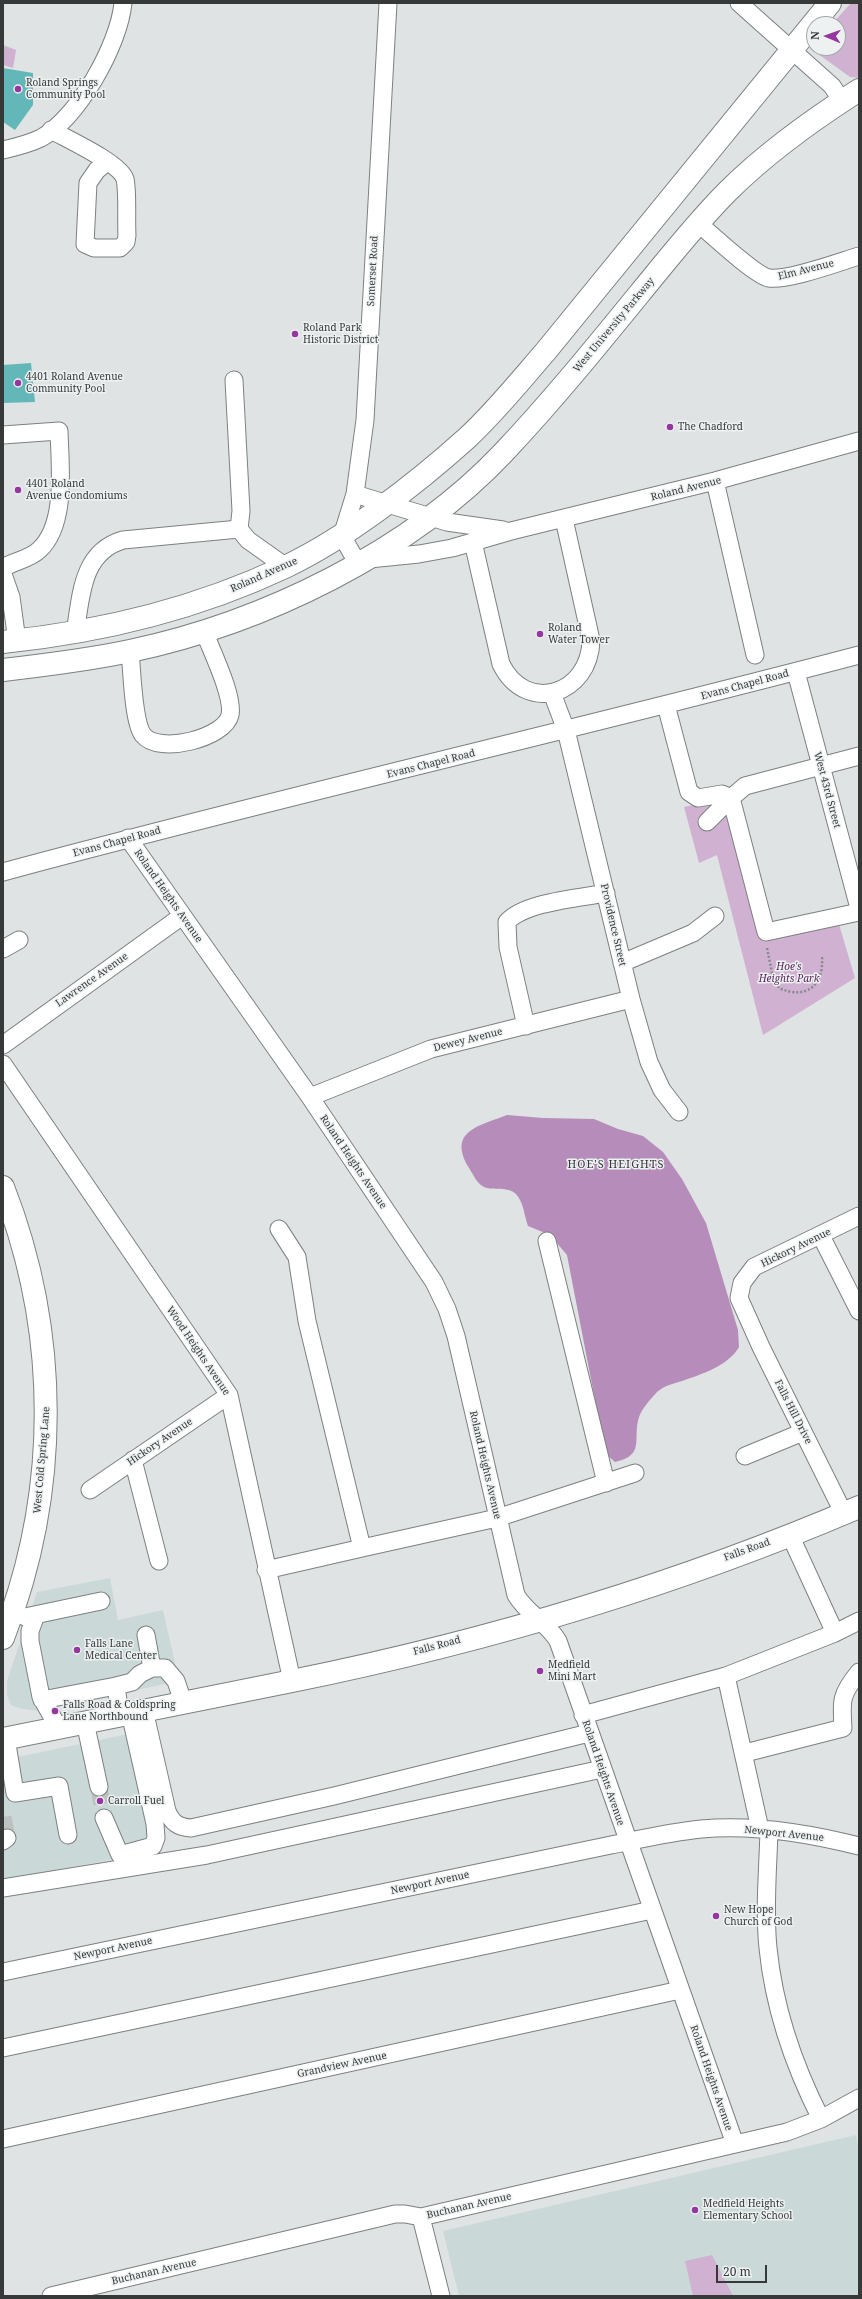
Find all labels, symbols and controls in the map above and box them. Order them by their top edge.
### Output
north arrow [806,16,846,56]
text: N [807,31,822,40]
place label: Roland Springs Community Pool [26,77,105,100]
marker: Roland Springs Community Pool [13,84,23,94]
street label: Somerset Road [365,235,381,307]
street label: Elm Avenue [777,257,835,283]
street label: West University Parkway [571,275,657,375]
place label: Roland Park Historic District [303,322,378,346]
marker: Roland Park Historic District [290,329,300,339]
place label: 4401 Roland Avenue Community Pool [26,371,123,394]
marker: 4401 Roland Avenue Community Pool [13,378,23,388]
place label: The Chadford [678,421,743,433]
marker: The Chadford [665,422,675,432]
street label: Roland Avenue [650,474,722,504]
place label: 4401 Roland Avenue Condomiums [26,478,128,502]
marker: 4401 Roland Avenue Condomiums [13,485,23,495]
street label: Roland Avenue [229,555,299,595]
place label: Roland Water Tower [548,622,610,646]
marker: Roland Water Tower [535,629,545,639]
street label: Evans Chapel Road [700,667,790,703]
street label: Evans Chapel Road [386,747,476,781]
street label: West 43rd Street [811,751,843,829]
street label: Evans Chapel Road [72,824,162,860]
street label: Roland Heights Avenue [131,847,205,945]
street label: Providence Street [598,883,628,967]
street label: Lawrence Avenue [53,951,131,1009]
park label: Hoe's Heights Park [759,961,819,984]
street label: Dewey Avenue [432,1026,504,1054]
street label: Roland Heights Avenue [317,1113,389,1211]
district label: HOE'S HEIGHTS [568,1158,664,1172]
street label: Hickory Avenue [759,1226,833,1270]
street label: Wood Heights Avenue [164,1304,232,1398]
street label: Falls Hill Drive [772,1378,814,1446]
street label: West Cold Spring Lane [31,1406,53,1514]
street label: Roland Heights Avenue [467,1410,503,1520]
street label: Hickory Avenue [125,1416,195,1468]
street label: Falls Road [722,1536,772,1564]
street label: Falls Road [412,1634,462,1658]
place label: Falls Lane Medical Center [85,1638,157,1662]
marker: Falls Lane Medical Center [72,1645,82,1655]
place label: Medfield Mini Mart [548,1659,596,1682]
marker: Medfield Mini Mart [535,1666,545,1676]
place label: Falls Road & Coldspring Lane Northbound [63,1699,176,1722]
marker: Falls Road & Coldspring Lane Northbound [50,1706,60,1716]
street label: Roland Heights Avenue [579,1719,627,1827]
place label: Carroll Fuel [108,1795,164,1807]
marker: Carroll Fuel [95,1796,105,1806]
street label: Newport Avenue [744,1824,824,1844]
street label: Newport Avenue [390,1869,470,1897]
place label: New Hope Church of God [724,1904,793,1928]
marker: New Hope Church of God [711,1911,721,1921]
street label: Newport Avenue [73,1935,153,1963]
street label: Roland Heights Avenue [687,2024,735,2132]
street label: Grandview Avenue [296,2050,388,2080]
street label: Buchanan Avenue [425,2190,513,2222]
place label: Medfield Heights Elementary School [703,2198,792,2222]
marker: Medfield Heights Elementary School [690,2205,700,2215]
street label: Buchanan Avenue [110,2256,198,2288]
scale bar [718,2257,769,2283]
text: 20 m [723,2263,751,2280]

